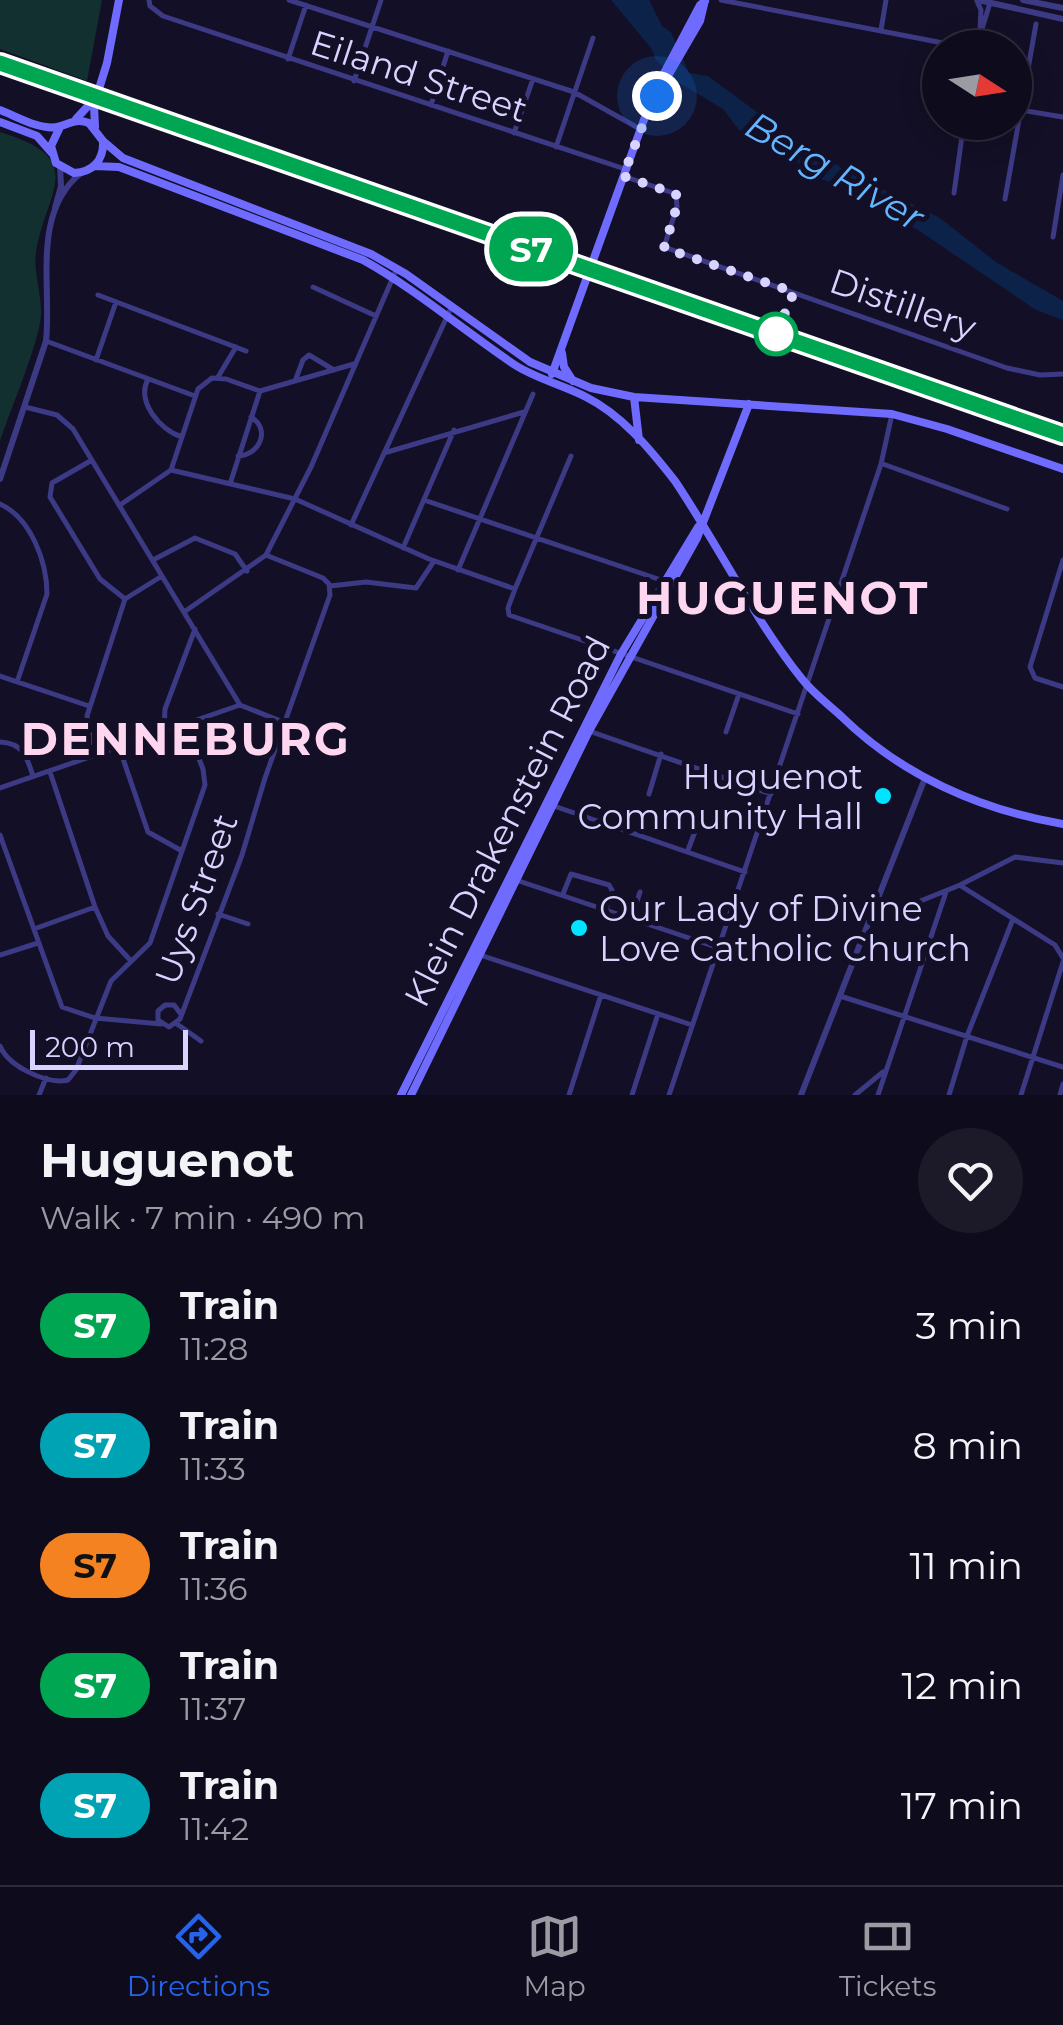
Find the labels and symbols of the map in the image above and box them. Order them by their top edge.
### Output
street label: Eiland Street [305,21,533,131]
north arrow [922,30,1032,140]
your location [632,71,682,121]
water label: Berg River [737,101,933,241]
line badge: S7 [486,216,576,282]
street label: Distillery [824,259,982,349]
unlabelled marker [755,313,797,355]
district label: HUGUENOT [636,570,930,625]
street label: Klein Drakenstein Road [395,628,619,1014]
district label: DENNEBURG [21,711,351,766]
place label: Huguenot Community Hall [577,755,863,838]
marker: Huguenot Community Hall [872,785,894,807]
street label: Uys Street [145,808,247,990]
place label: Our Lady of Divine Love Catholic Church [599,887,971,970]
marker: Our Lady of Divine Love Catholic Church [568,917,590,939]
scale bar [30,1025,188,1070]

